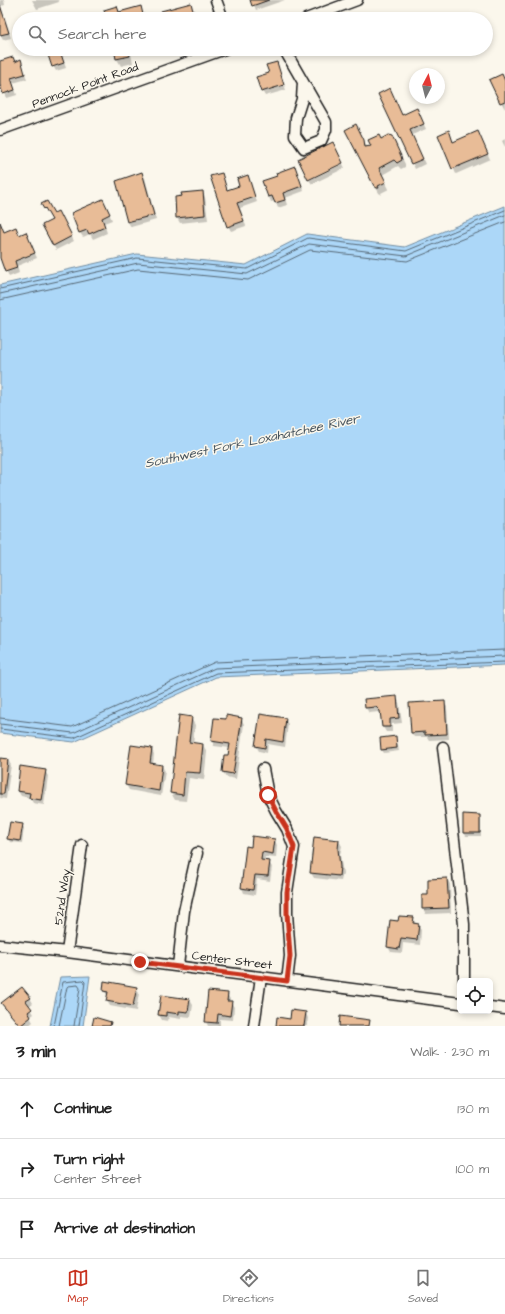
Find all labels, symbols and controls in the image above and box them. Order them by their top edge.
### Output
search box [12,12,493,56]
icon: search [26,23,48,45]
text: Search here [58,24,147,45]
street label: Pennock Point Road [30,58,141,113]
north arrow [409,68,445,104]
water label: Southwest Fork Loxahatchee River [143,409,363,473]
route start [259,786,277,804]
street label: 52nd Way [50,868,76,926]
street label: Center Street [191,947,273,974]
route end [131,953,149,971]
map controls [457,978,493,1014]
button: locate [457,978,493,1014]
text: 3 min [16,1040,56,1064]
text: Walk · 230 m [410,1043,489,1061]
icon: ahead [16,1098,38,1120]
text: Continue [54,1098,112,1119]
text: 130 m [457,1100,489,1118]
text: Turn right [54,1149,125,1170]
icon: right [16,1158,38,1180]
text: 100 m [456,1160,489,1178]
text: Center Street [54,1170,142,1188]
icon: arrive [16,1218,38,1240]
text: Arrive at destination [54,1218,195,1239]
tab: Map [67,1267,89,1306]
tab: Directions [223,1267,274,1306]
tab: Saved [408,1267,438,1306]

